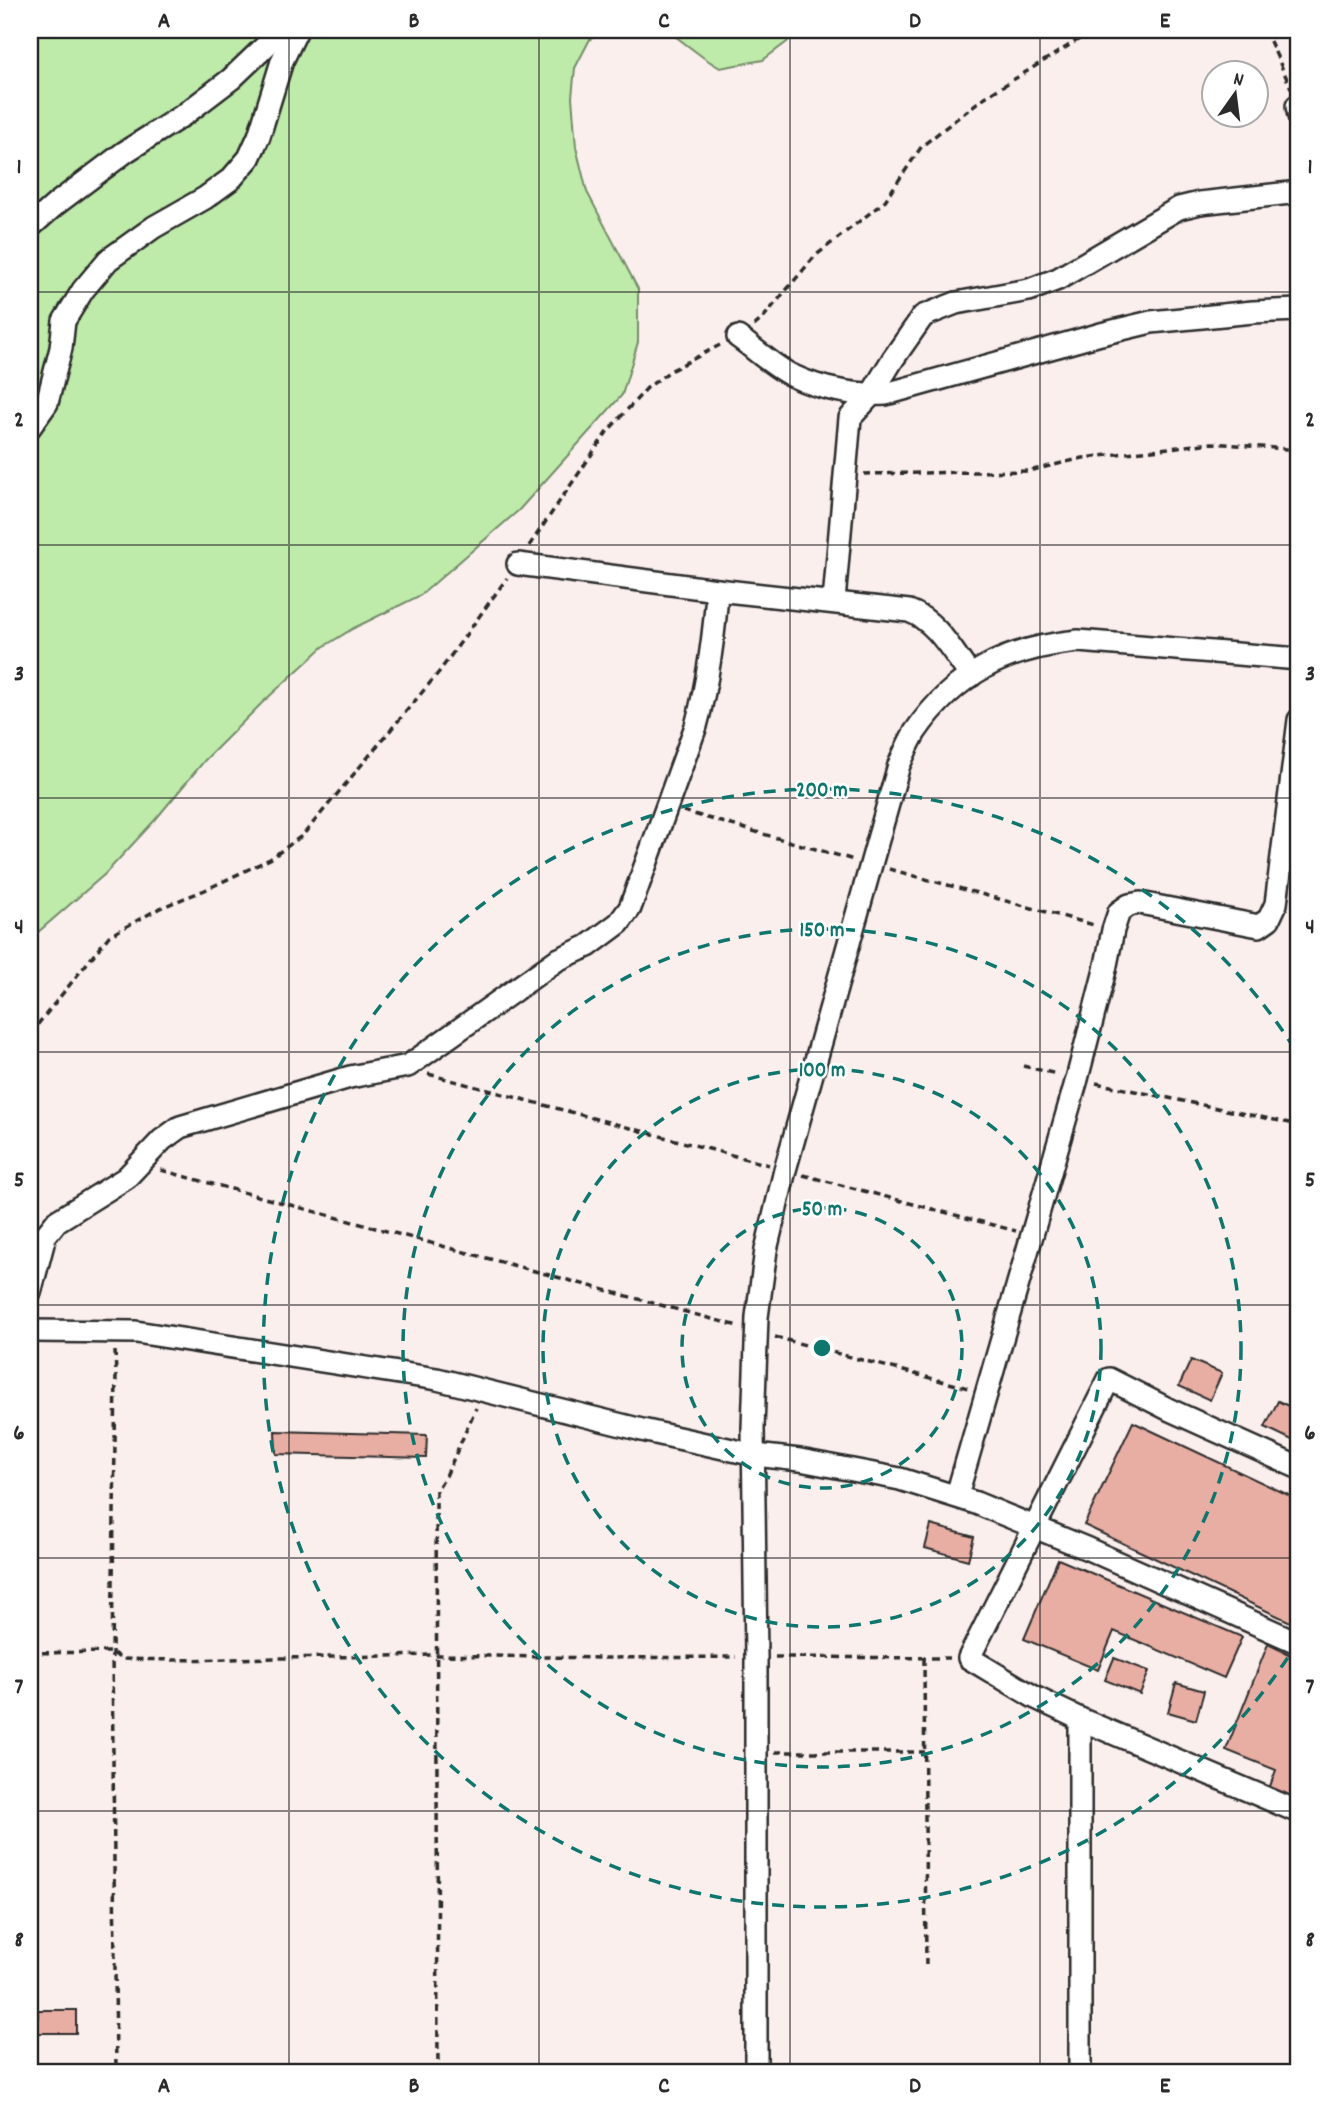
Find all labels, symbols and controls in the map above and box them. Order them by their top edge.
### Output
text: A [158,6,170,39]
text: B [409,6,420,39]
text: C [658,6,670,39]
text: D [909,6,921,39]
text: E [1160,6,1171,39]
north arrow [1200,60,1270,130]
text: N [1230,67,1246,95]
text: 1 [16,152,22,185]
text: 1 [1307,152,1313,185]
text: 2 [14,405,24,438]
text: 2 [1305,405,1315,438]
text: 3 [14,659,24,692]
text: 3 [1305,659,1315,692]
text: 200 m [796,777,848,807]
text: 4 [14,912,24,945]
text: 4 [1305,912,1315,945]
text: 150 m [799,917,845,947]
text: 100 m [799,1057,845,1087]
text: 5 [14,1165,24,1198]
text: 5 [1305,1165,1315,1198]
text: 50 m [802,1196,842,1226]
centre of rings [810,1336,834,1360]
text: 6 [13,1418,25,1451]
text: 6 [1304,1418,1316,1451]
text: 7 [15,1672,24,1705]
text: 7 [1306,1672,1315,1705]
text: 8 [14,1925,24,1958]
text: 8 [1305,1925,1315,1958]
text: A [158,2071,170,2103]
text: B [409,2071,420,2103]
text: C [658,2071,670,2103]
text: D [909,2071,921,2103]
text: E [1160,2071,1171,2103]

